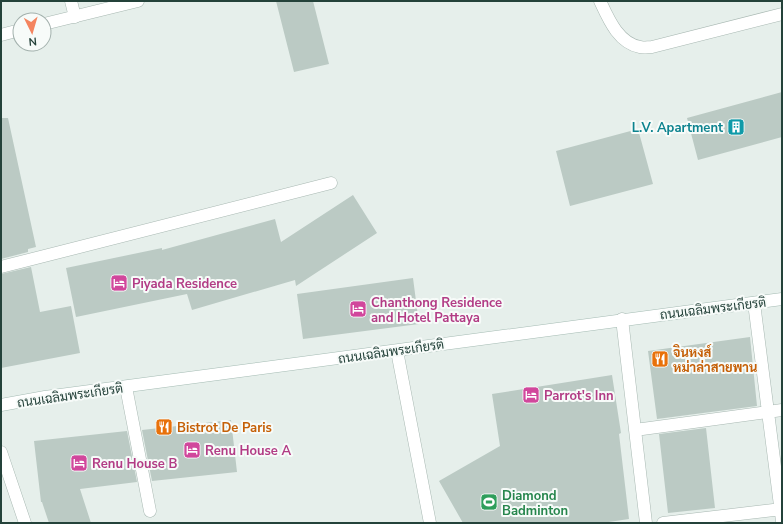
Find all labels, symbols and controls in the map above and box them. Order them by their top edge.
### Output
north arrow [12,12,52,52]
text: N [28,34,38,49]
building icon: L.V. Apartment [726,117,746,137]
place label: L.V. Apartment [632,119,724,137]
hotel icon: Piyada Residence [109,273,129,293]
place label: Piyada Residence [132,275,237,293]
street label: ถนนเฉลิมพระเกียรติ [659,293,767,324]
place label: Chanthong Residence and Hotel Pattaya [371,294,502,327]
hotel icon: Chanthong Residence and Hotel Pattaya [348,299,368,319]
street label: ถนนเฉลิมพระเกียรติ [337,335,445,368]
place label: จินหงส์ หม่าล่าสายพาน [672,343,757,377]
restaurant icon: จินหงส์ หม่าล่าสายพาน [650,349,670,369]
street label: ถนนเฉลิมพระเกียรติ [16,379,124,412]
hotel icon: Parrot's Inn [521,385,541,405]
place label: Parrot's Inn [544,387,614,405]
restaurant icon: Bistrot De Paris [154,417,174,437]
place label: Bistrot De Paris [177,419,272,437]
hotel icon: Renu House A [182,440,202,460]
place label: Renu House A [205,442,291,460]
hotel icon: Renu House B [69,453,89,473]
place label: Renu House B [92,455,177,473]
place label: Diamond Badminton [502,487,568,520]
sports icon: Diamond Badminton [479,492,499,512]

